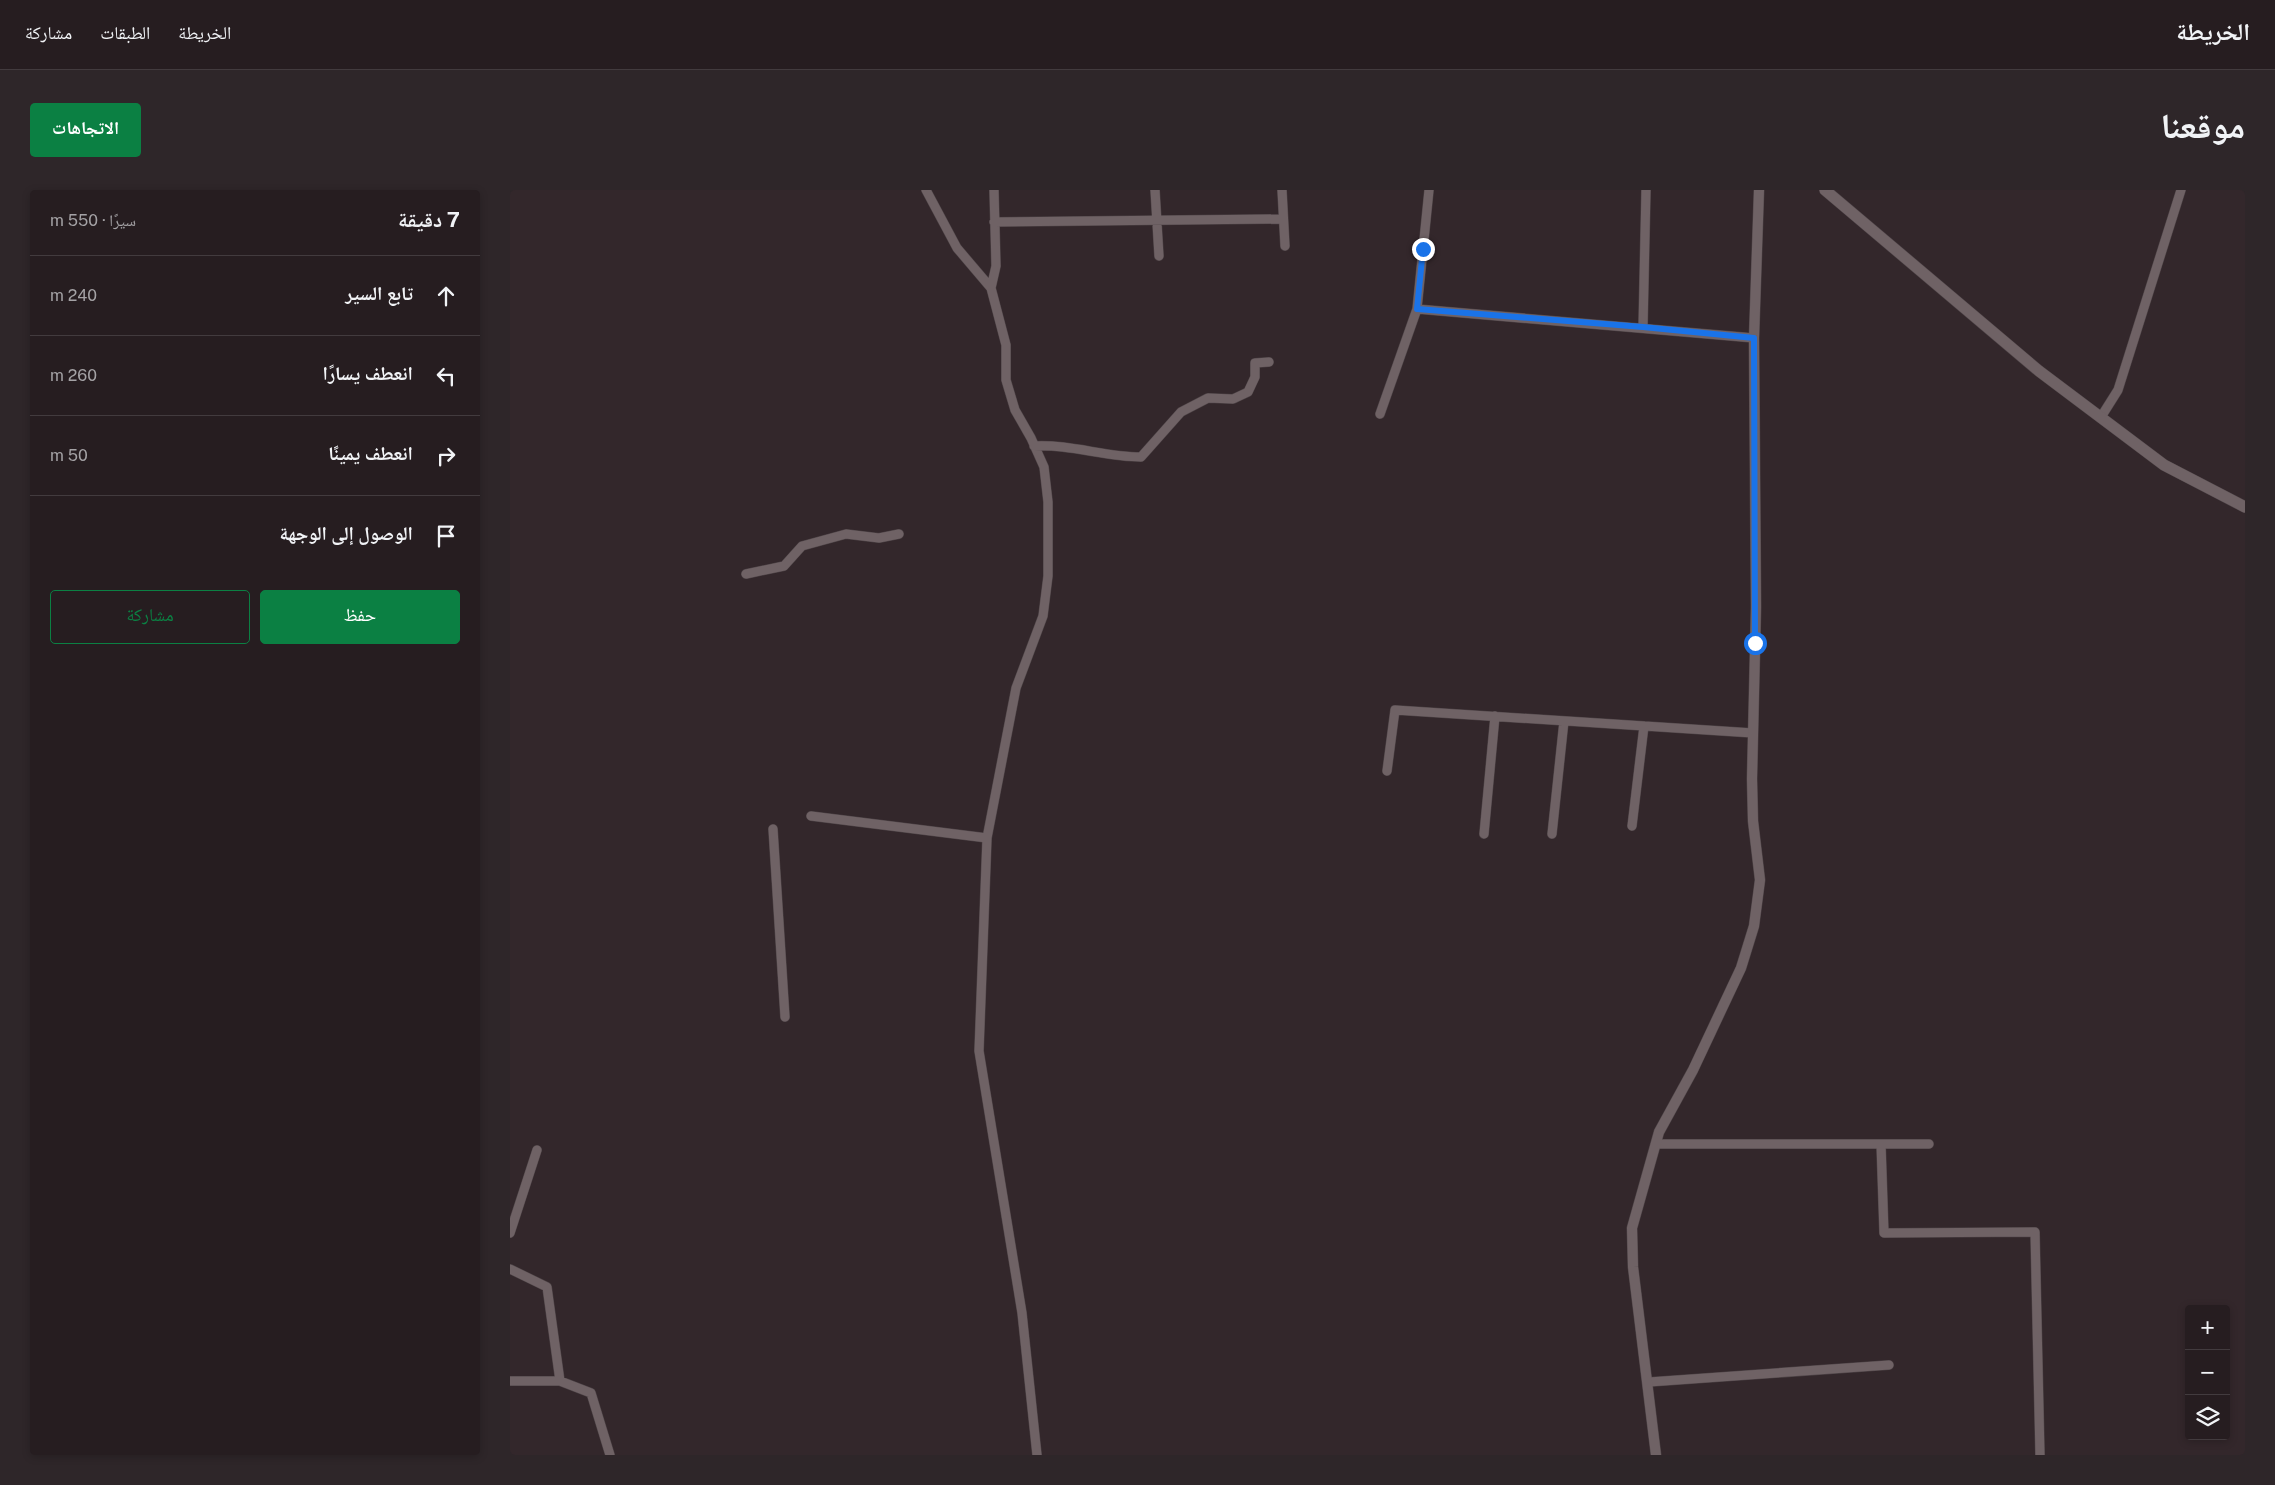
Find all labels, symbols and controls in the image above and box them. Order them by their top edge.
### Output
text: الخريطة [2176,17,2250,45]
text: مشاركة [25,22,72,43]
text: الطبقات [100,22,150,43]
text: الخريطة [178,22,231,43]
button: الاتجاهات [30,103,141,157]
text: موقعنا [2160,105,2245,146]
text: 7 دقيقة [398,207,460,232]
text: سيرًا · 550 m [50,211,136,230]
route end [1412,238,1435,261]
text: تابع السير [345,282,413,304]
icon: ahead [432,282,460,310]
text: 240 m [50,286,97,305]
text: انعطف يسارًا [323,362,413,384]
icon: left [432,362,460,390]
text: 260 m [50,366,97,385]
text: انعطف يمينًا [328,442,413,464]
icon: right [432,442,460,470]
text: 50 m [50,446,88,465]
text: الوصول إلى الوجهة [279,522,413,544]
icon: arrive [432,522,460,550]
button: مشاركة [50,590,250,644]
button: حفظ [260,590,460,644]
route start [1744,632,1767,655]
map controls [2185,1305,2230,1440]
button: + [2185,1305,2230,1350]
button: − [2185,1350,2230,1395]
button: layers [2185,1395,2230,1440]

